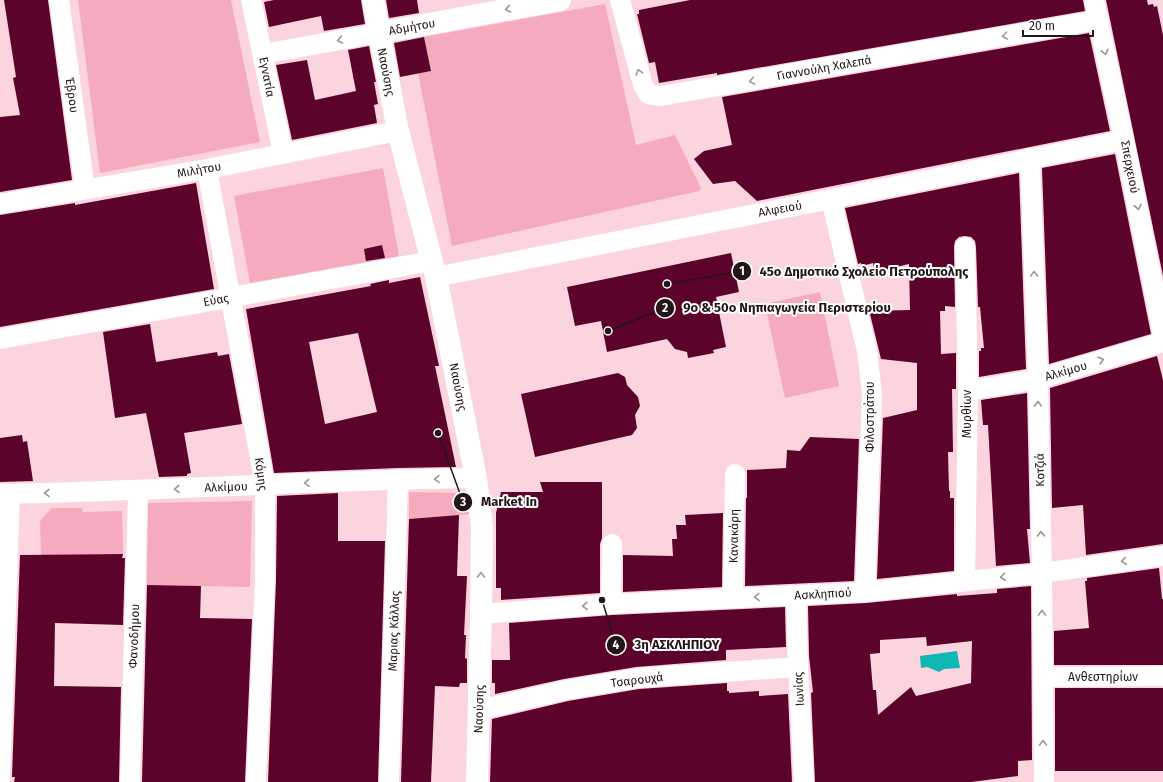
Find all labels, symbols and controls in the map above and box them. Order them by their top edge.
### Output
one-way arrow [505,5,511,13]
scale bar [1023,12,1093,38]
street label: Αδμήτου [388,16,436,38]
text: 20 m [1029,19,1055,33]
one-way arrow [1001,32,1008,40]
one-way arrow [337,35,343,43]
street label: Ναούσης [374,47,398,98]
one-way arrow [1101,49,1109,55]
street label: Γιαννούλη Χαλεπά [775,53,873,83]
street label: Εγνατία [256,56,278,98]
one-way arrow [636,69,644,76]
street label: Έβρου [63,76,81,114]
one-way arrow [749,76,755,84]
street label: Σπερχειού [1118,139,1142,195]
street label: Μιλήτου [176,159,222,181]
street label: Αλφειού [757,198,803,220]
one-way arrow [1133,203,1141,210]
callout: 45ο Δημοτικό Σχολείο Πετρούπολης [732,259,976,284]
text: 1 [739,264,745,278]
text: 45ο Δημοτικό Σχολείο Πετρούπολης [760,264,969,279]
one-way arrow [1030,271,1038,277]
street label: Εύας [202,291,230,309]
callout: 9ο & 50ο Νηπιαγωγεία Περιστερίου [655,295,899,320]
text: 9ο & 50ο Νηπιαγωγεία Περιστερίου [683,300,891,315]
text: 2 [662,301,668,315]
one-way arrow [1097,356,1104,365]
street label: Αλκίμου [1043,358,1089,384]
street label: Ναούσης [446,362,470,413]
street label: Φιλοστράτου [863,381,877,453]
street label: Μυρθίων [960,390,974,438]
one-way arrow [1034,401,1042,407]
street label: Κοτζιά [1033,453,1047,487]
street label: Κόμης [252,456,270,492]
one-way arrow [434,475,440,483]
street label: Αλκίμου [204,479,248,495]
one-way arrow [304,479,310,488]
one-way arrow [174,484,180,493]
one-way arrow [44,488,50,497]
callout: Market In [453,489,545,514]
text: Market In [481,494,537,509]
text: 3 [459,495,466,509]
street label: Κανακάρη [727,509,741,563]
one-way arrow [1037,531,1045,537]
one-way arrow [1121,556,1127,565]
one-way arrow [477,572,485,578]
one-way arrow [1000,572,1006,581]
street label: Ασκληπιού [794,585,852,602]
street label: Μαριας Κάλλας [386,590,402,672]
one-way arrow [754,592,760,601]
one-way arrow [582,602,588,611]
street label: Φανοδήμου [126,603,142,669]
one-way arrow [1038,610,1046,616]
callout: 3η ΑΣΚΛΗΠΙΟΥ [606,632,727,657]
text: 3η ΑΣΚΛΗΠΙΟΥ [634,637,720,652]
text: 4 [613,638,620,652]
street label: Τσαρουχά [610,670,664,690]
street label: Ανθεστηρίων [1068,670,1138,684]
street label: Ιωνίας [791,671,807,707]
street label: Ναούσης [471,684,487,734]
one-way arrow [1039,740,1048,746]

